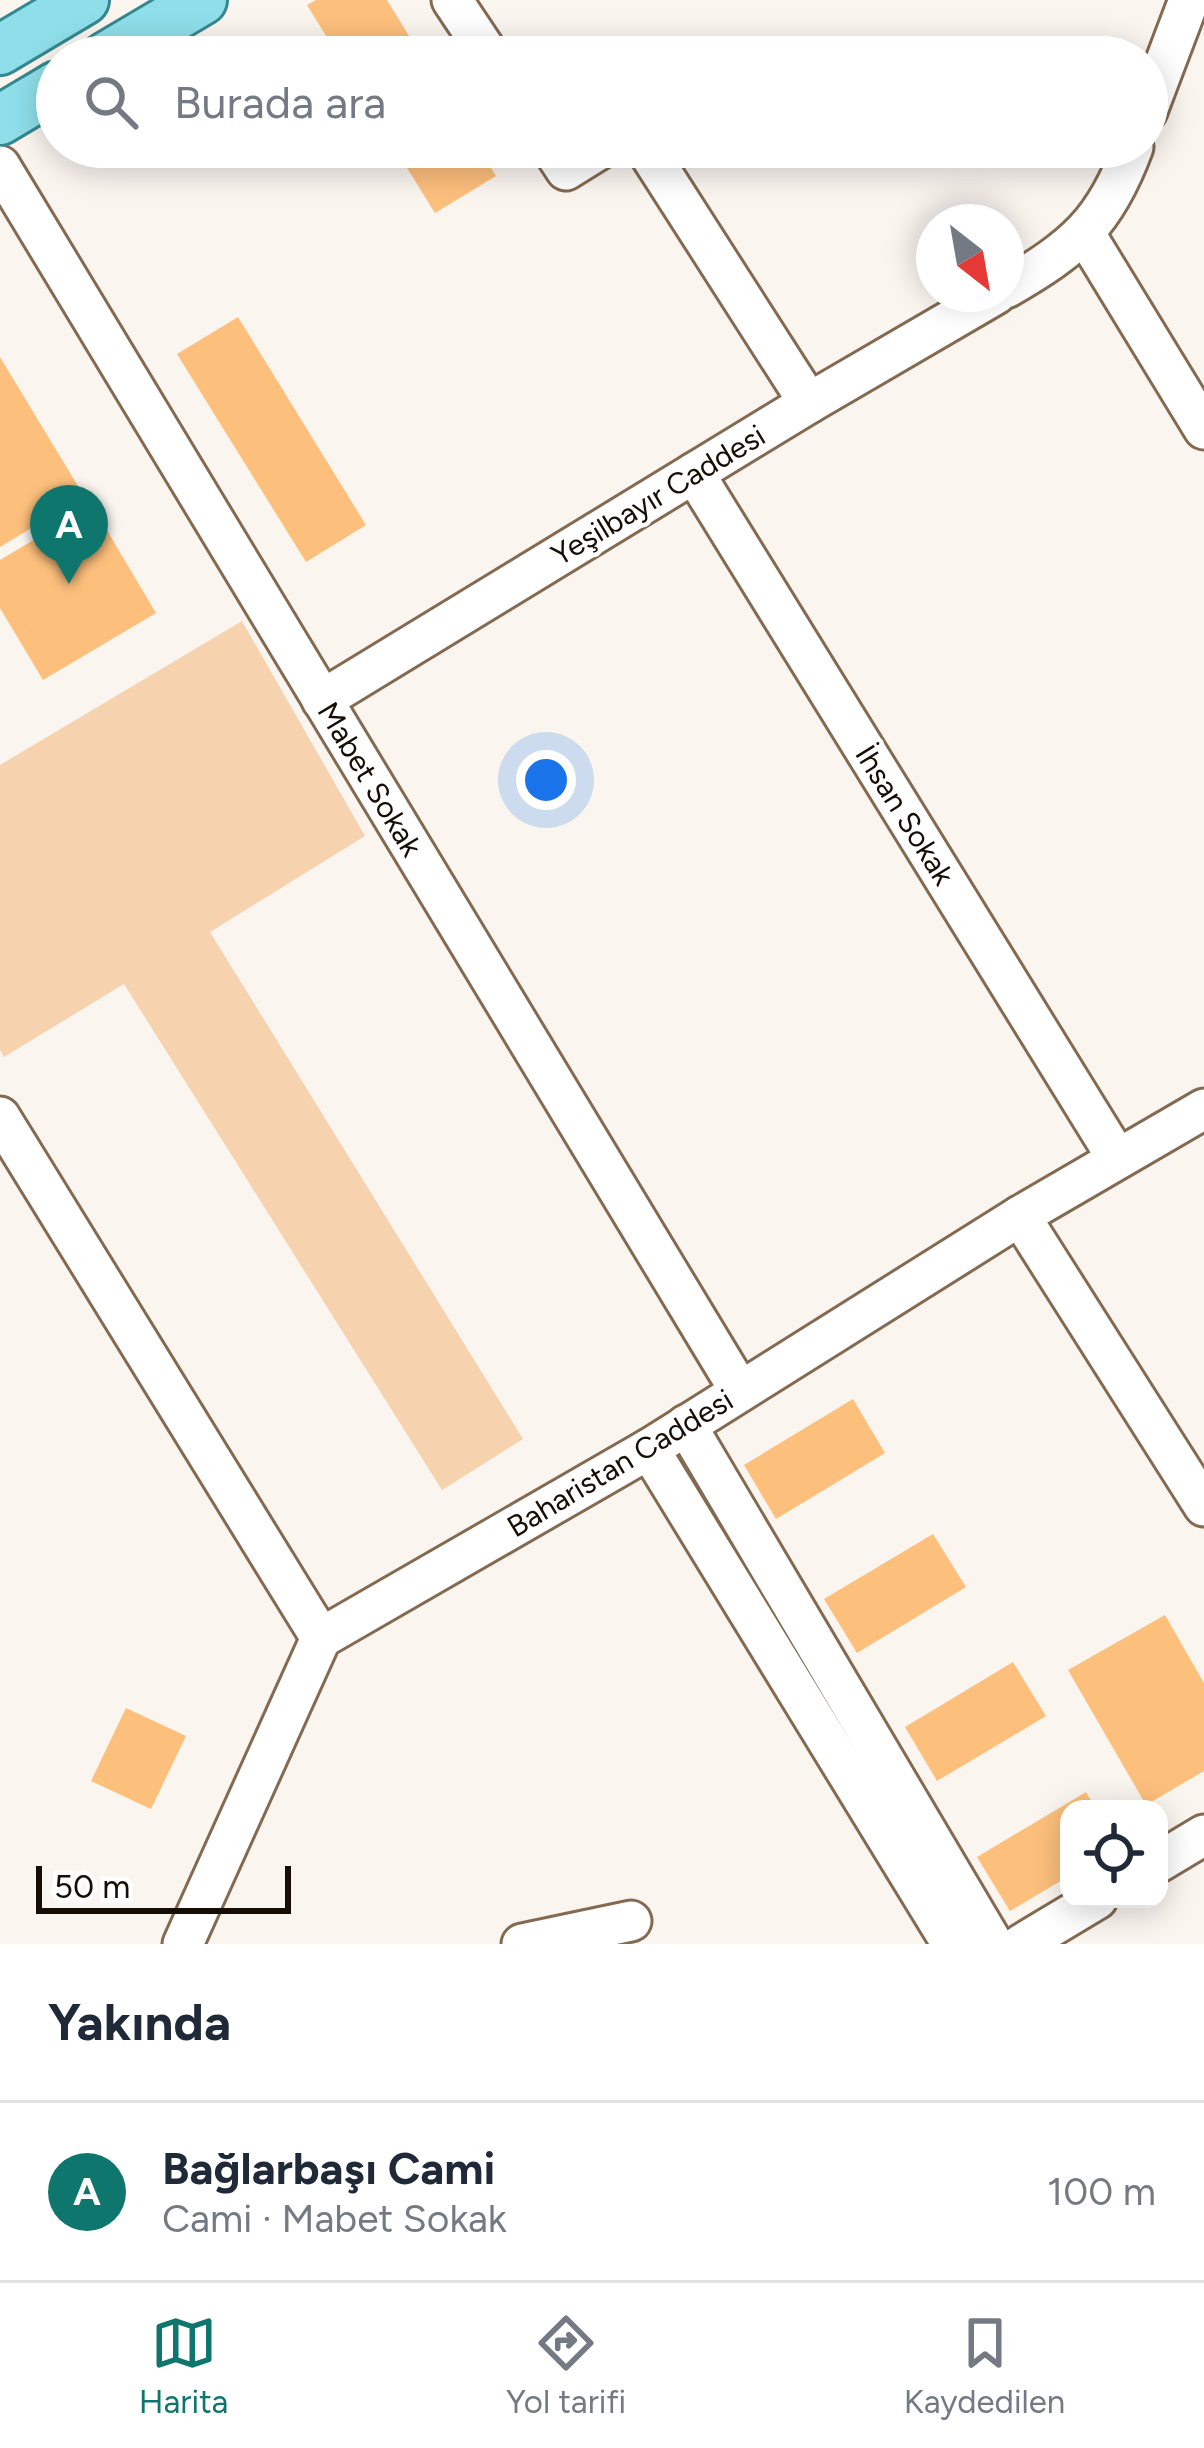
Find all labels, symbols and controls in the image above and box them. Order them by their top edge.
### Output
search box [36,36,1168,168]
icon: search [78,69,144,135]
text: Burada ara [174,75,386,129]
north arrow [916,204,1024,312]
street label: Yeşilbayır Caddesi [544,417,772,573]
pin: A [30,485,108,584]
street label: Mabet Sokak [310,695,431,863]
street label: İhsan Sokak [847,738,963,892]
your location [516,750,576,810]
street label: Baharistan Caddesi [500,1381,740,1545]
map controls [1060,1800,1168,1908]
button: locate [1060,1800,1168,1908]
scale bar [36,1860,291,1913]
text: 50 m [54,1867,130,1906]
text: Yakında [48,1992,231,2053]
text: Bağlarbaşı Cami [162,2141,495,2195]
text: A [73,2168,101,2215]
text: 100 m [1047,2168,1156,2215]
text: Cami · Mabet Sokak [162,2195,507,2242]
tab: Harita [139,2310,228,2421]
tab: Yol tarifi [506,2310,626,2421]
tab: Kaydedilen [904,2310,1065,2421]

